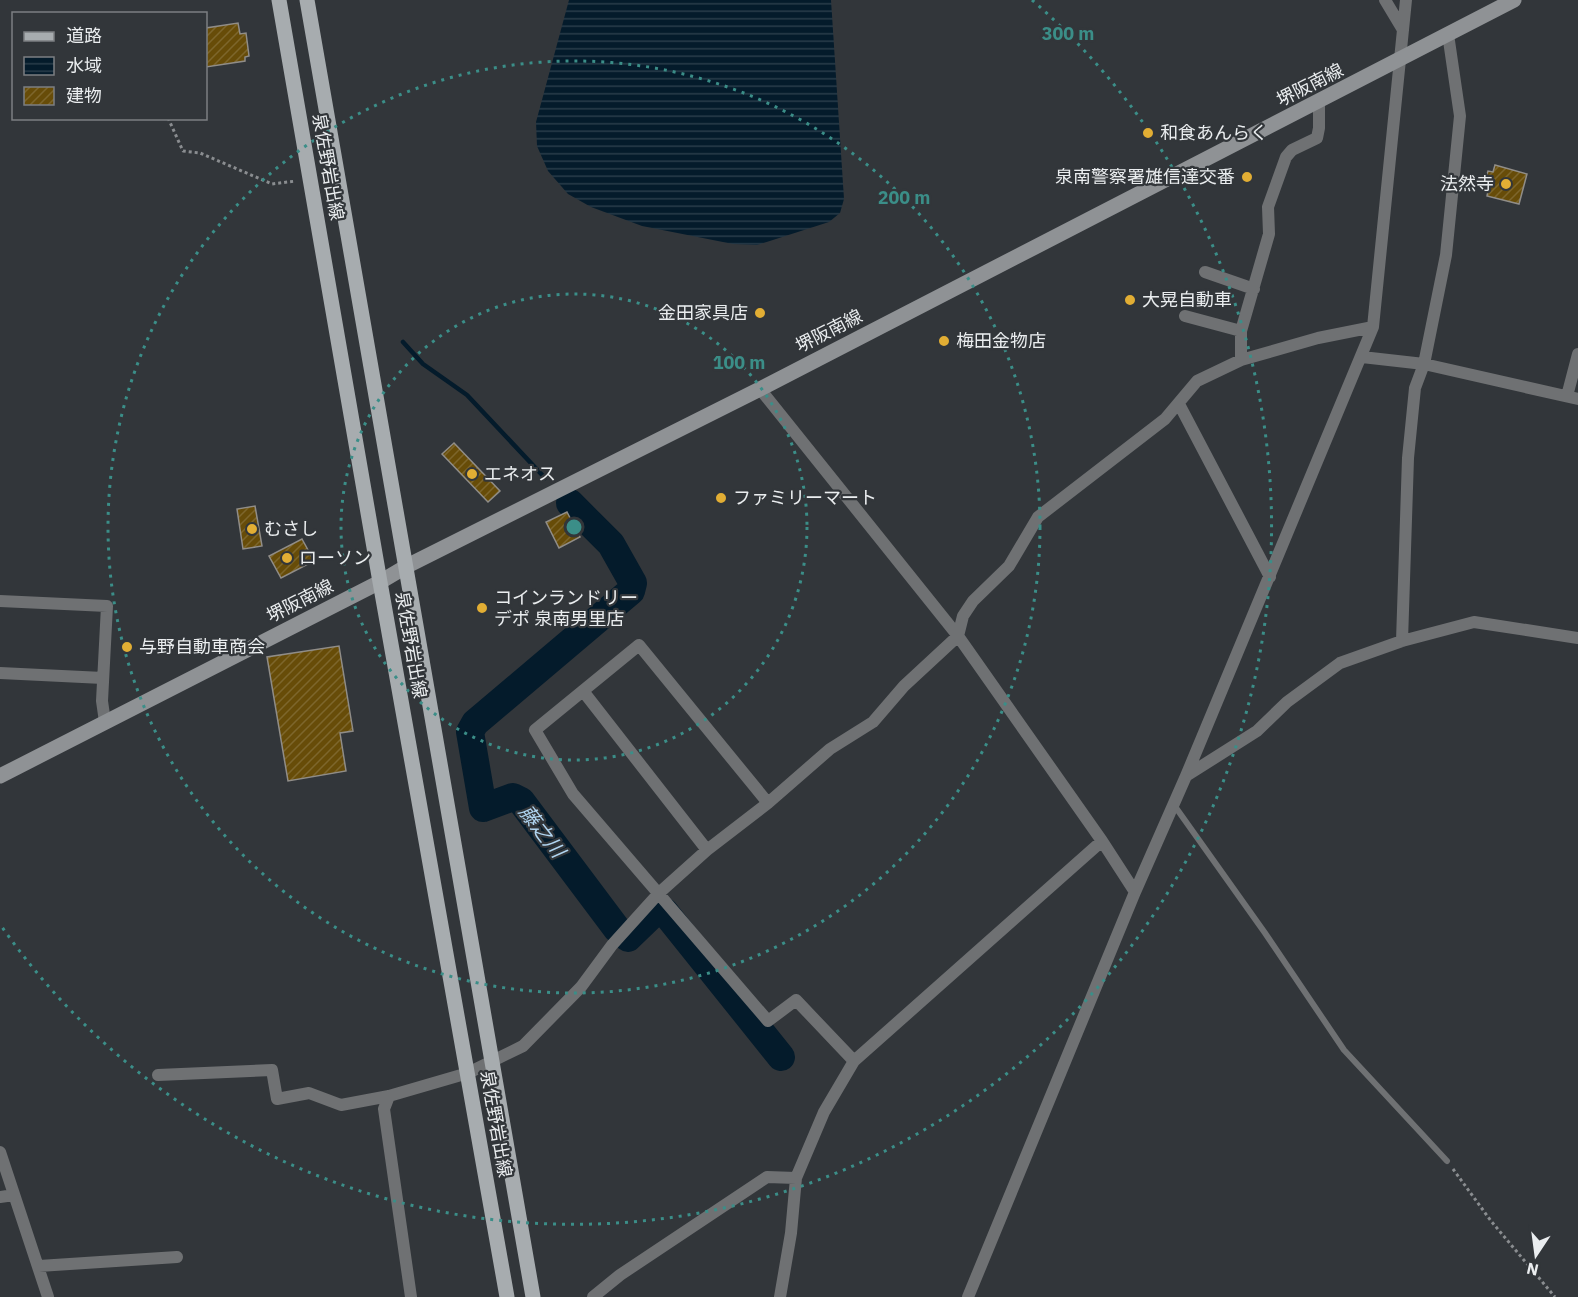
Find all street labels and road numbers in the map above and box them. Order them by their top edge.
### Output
street label: 堺阪南線 [1272,58,1347,111]
street label: 泉佐野岩出線 [308,112,349,222]
street label: 堺阪南線 [791,304,866,357]
street label: 堺阪南線 [262,574,337,627]
street label: 泉佐野岩出線 [391,590,432,700]
street label: 泉佐野岩出線 [476,1069,517,1179]

